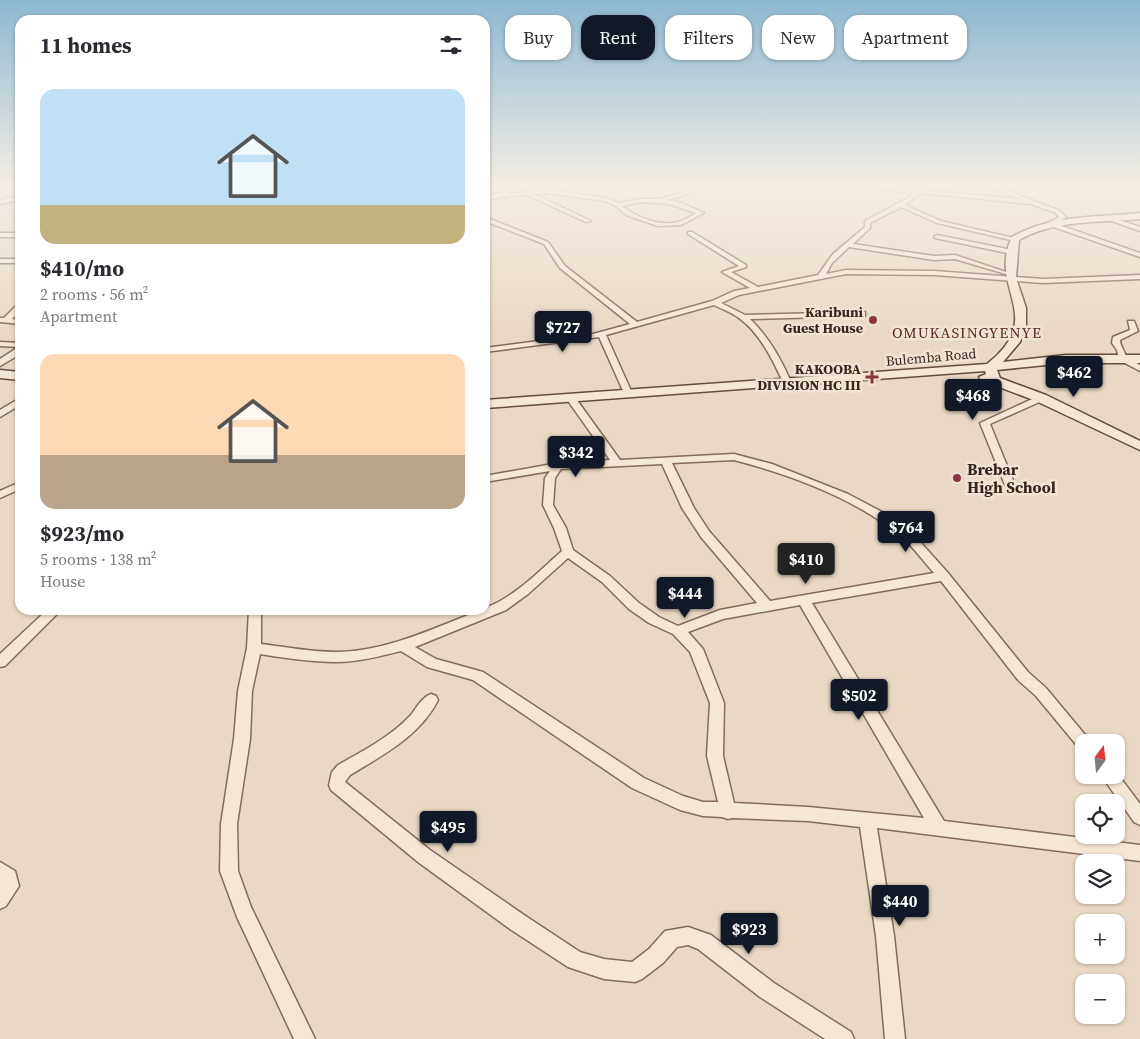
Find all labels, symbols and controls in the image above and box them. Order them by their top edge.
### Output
chip: Buy [505,15,571,60]
chip: Rent [581,15,655,60]
chip: Filters [665,15,752,60]
chip: New [762,15,834,60]
chip: Apartment [844,15,967,60]
text: 11 homes [40,31,132,60]
icon: filters [437,31,465,59]
icon: home [208,121,298,211]
text: $410/mo [40,254,124,283]
text: 2 rooms · 56 m² [40,283,148,305]
place label: Karibuni Guest House [783,302,864,338]
text: Apartment [40,305,117,327]
pin: $727 [533,310,593,353]
marker: Karibuni Guest House [867,314,879,326]
text: $727 [546,316,580,338]
district label: OMUKASINGYENYE [892,322,1042,343]
street label: Bulemba Road [885,343,977,371]
pin: $462 [1044,356,1104,398]
place label: KAKOOBA DIVISION HC III [757,359,862,395]
text: $462 [1057,361,1091,383]
marker: KAKOOBA DIVISION HC III [865,370,879,384]
pin: $468 [943,378,1003,421]
text: $468 [956,384,990,406]
icon: home [208,386,298,476]
pin: $342 [546,436,606,478]
text: $342 [559,441,593,463]
place label: Brebar High School [967,458,1056,498]
marker: Brebar High School [951,472,963,484]
pin: $764 [876,510,936,553]
text: $764 [889,516,923,538]
text: $923/mo [40,519,124,548]
pin: $410 [776,542,836,585]
text: 5 rooms · 138 m² [40,548,156,570]
text: $410 [789,548,823,570]
text: House [40,570,85,592]
pin: $444 [655,576,715,619]
text: $444 [668,582,702,604]
pin: $502 [829,678,889,721]
text: $502 [842,684,876,706]
north arrow [1075,734,1125,784]
map controls [1075,734,1125,1024]
button: locate [1075,794,1125,844]
pin: $495 [418,810,478,853]
text: $495 [431,816,465,838]
button: layers [1075,854,1125,904]
pin: $440 [870,884,930,927]
text: $440 [883,890,917,912]
pin: $923 [719,912,779,955]
button: + [1075,914,1125,964]
text: $923 [732,918,766,940]
button: − [1075,974,1125,1024]

